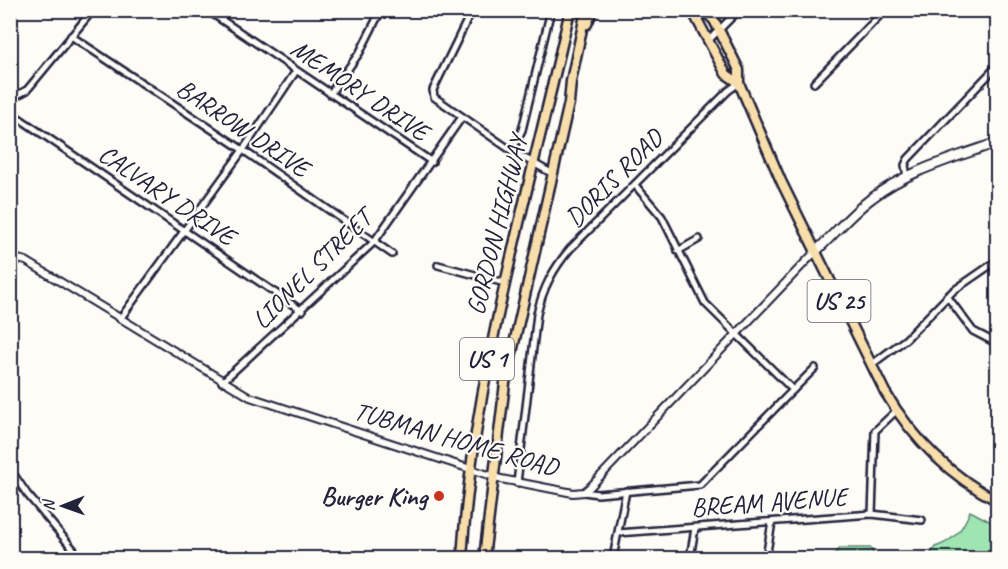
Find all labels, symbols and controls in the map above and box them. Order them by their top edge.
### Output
street label: MEMORY DRIVE [285,32,438,150]
street label: BARROW DRIVE [170,71,318,186]
street label: DORIS ROAD [558,121,671,234]
street label: GORDON HIGHWAY [459,128,536,318]
street label: CALVARY DRIVE [92,137,244,255]
street label: LIONEL STREET [245,199,382,336]
road number: US 25 [808,280,870,322]
road number: US 1 [460,338,514,380]
street label: TUBMAN HOME ROAD [350,394,564,484]
north arrow [33,476,93,536]
place label: Burger King [321,480,430,513]
street label: BREAM AVENUE [690,480,852,524]
marker: Burger King [432,489,446,503]
text: N [39,498,59,511]

